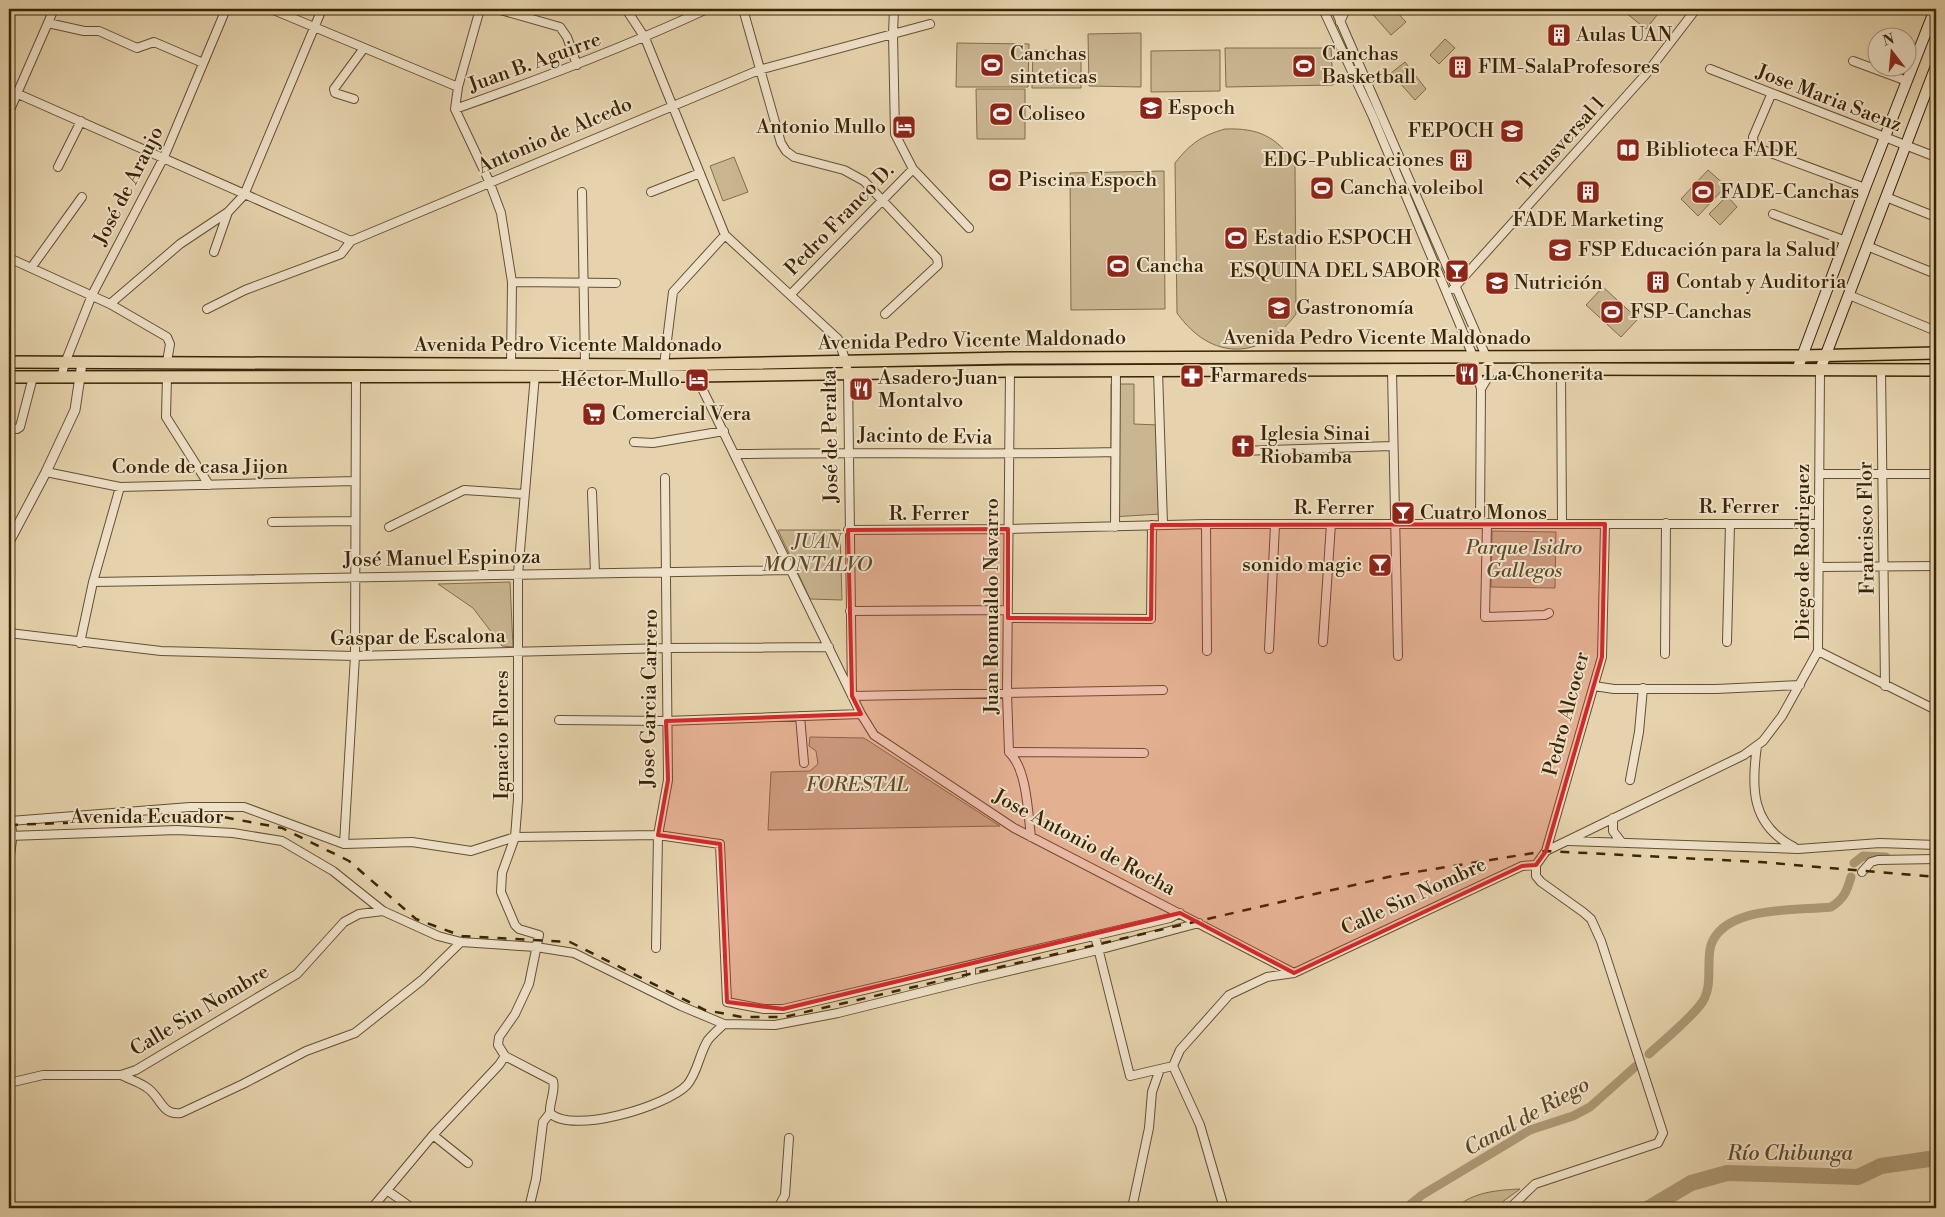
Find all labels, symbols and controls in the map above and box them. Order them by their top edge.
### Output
building icon: Aulas UAN [1546,22,1572,48]
place label: Aulas UAN [1575,23,1673,48]
street label: Juan B. Aguirre [464,27,605,99]
north arrow [1868,28,1918,78]
text: N [1881,30,1896,51]
place label: Canchas sinteticas [1010,42,1097,90]
place label: Canchas Basketball [1321,42,1416,90]
sports icon: Canchas sinteticas [979,52,1005,78]
sports icon: Canchas Basketball [1291,53,1317,79]
building icon: FIM-SalaProfesores [1447,54,1473,80]
place label: FIM-SalaProfesores [1478,55,1660,80]
street label: Jose Maria Saenz [1752,59,1905,138]
street label: Transversal 1 [1513,91,1611,197]
street label: Antonio de Alcedo [473,92,636,180]
school or university icon: Espoch [1138,95,1164,121]
place label: Espoch [1168,96,1235,121]
sports icon: Coliseo [988,101,1014,127]
place label: Coliseo [1018,102,1086,127]
hotel icon: Antonio Mullo [891,114,917,140]
place label: Antonio Mullo [755,115,886,140]
school or university icon: FEPOCH [1499,118,1525,144]
place label: FEPOCH [1408,119,1494,144]
street label: José de Araujo [88,122,170,250]
library icon: Biblioteca FADE [1615,137,1641,163]
place label: Biblioteca FADE [1645,138,1798,163]
building icon: EDG-Publicaciones [1448,147,1474,173]
place label: EDG-Publicaciones [1263,148,1444,173]
street label: Pedro Franco D. [780,159,900,281]
sports icon: Piscina Espoch [987,167,1013,193]
place label: Piscina Espoch [1018,168,1157,193]
sports icon: Cancha voleibol [1309,175,1335,201]
place label: Cancha voleibol [1340,176,1484,201]
building icon: FADE Marketing [1575,179,1601,205]
sports icon: FADE-Canchas [1690,179,1716,205]
place label: FADE-Canchas [1720,180,1859,205]
place label: FADE Marketing [1512,208,1664,233]
sports icon: Estadio ESPOCH [1223,225,1249,251]
place label: Estadio ESPOCH [1254,226,1412,251]
school or university icon: FSP Educación para la Salud [1547,237,1573,263]
place label: FSP Educación para la Salud [1578,238,1837,263]
sports icon: Cancha [1105,253,1131,279]
place label: Cancha [1136,254,1205,279]
bar icon: ESQUINA DEL SABOR [1444,258,1470,284]
place label: ESQUINA DEL SABOR [1230,259,1441,284]
building icon: Contab y Auditoria [1645,269,1671,295]
school or university icon: Nutrición [1484,270,1510,296]
place label: Contab y Auditoria [1676,270,1847,295]
place label: Nutrición [1514,271,1603,296]
school or university icon: Gastronomía [1266,295,1292,321]
place label: Gastronomía [1296,296,1415,321]
sports icon: FSP-Canchas [1599,299,1625,325]
place label: FSP-Canchas [1630,300,1752,325]
street label: Avenida Pedro Vicente Maldonado [817,326,1126,356]
street label: Avenida Pedro Vicente Maldonado [1222,326,1531,351]
street label: Avenida Pedro Vicente Maldonado [413,333,722,358]
restaurant icon: La Chonerita [1454,361,1480,387]
place label: La Chonerita [1484,362,1604,387]
pharmacy icon: Farmareds [1179,363,1205,389]
place label: Farmareds [1210,364,1307,389]
place label: Asadero Juan Montalvo [877,366,998,414]
hotel icon: Héctor Mullo [684,367,710,393]
place label: Héctor Mullo [561,368,680,393]
street label: José de Peralta [817,368,845,504]
restaurant icon: Asadero Juan Montalvo [848,376,874,402]
supermarket icon: Comercial Vera [581,401,607,427]
place label: Comercial Vera [612,402,752,427]
place label: Iglesia Sinai Riobamba [1260,422,1371,470]
street label: Jacinto de Evia [856,423,994,451]
church icon: Iglesia Sinai Riobamba [1230,433,1256,459]
street label: Conde de casa Jijon [112,455,288,480]
street label: Francisco Flor [1853,461,1881,595]
street label: Diego de Rodriguez [1791,464,1816,640]
street label: R. Ferrer [1699,495,1780,520]
street label: R. Ferrer [1294,496,1375,521]
street label: Juan Romualdo Navarro [980,498,1005,715]
bar icon: Cuatro Monos [1390,500,1416,526]
place label: Cuatro Monos [1420,501,1547,526]
street label: R. Ferrer [889,502,970,527]
park label: JUAN MONTALVO [762,530,873,578]
park label: Parque Isidro Gallegos [1465,536,1582,584]
street label: José Manuel Espinoza [342,545,542,573]
bar icon: sonido magic [1367,552,1393,578]
place label: sonido magic [1242,553,1362,578]
street label: Jose Garcia Carrero [636,609,664,788]
street label: Gaspar de Escalona [330,624,507,652]
street label: Pedro Alcocer [1538,649,1596,779]
street label: Ignacio Flores [490,670,515,800]
park label: FORESTAL [806,773,908,798]
street label: Jose Antonio de Rocha [988,784,1180,902]
street label: Avenida Ecuador [69,805,224,830]
street label: Calle Sin Nombre [1337,852,1491,942]
street label: Calle Sin Nombre [126,960,274,1062]
water label: Canal de Riego [1460,1072,1594,1162]
water label: Río Chibunga [1726,1141,1853,1167]

